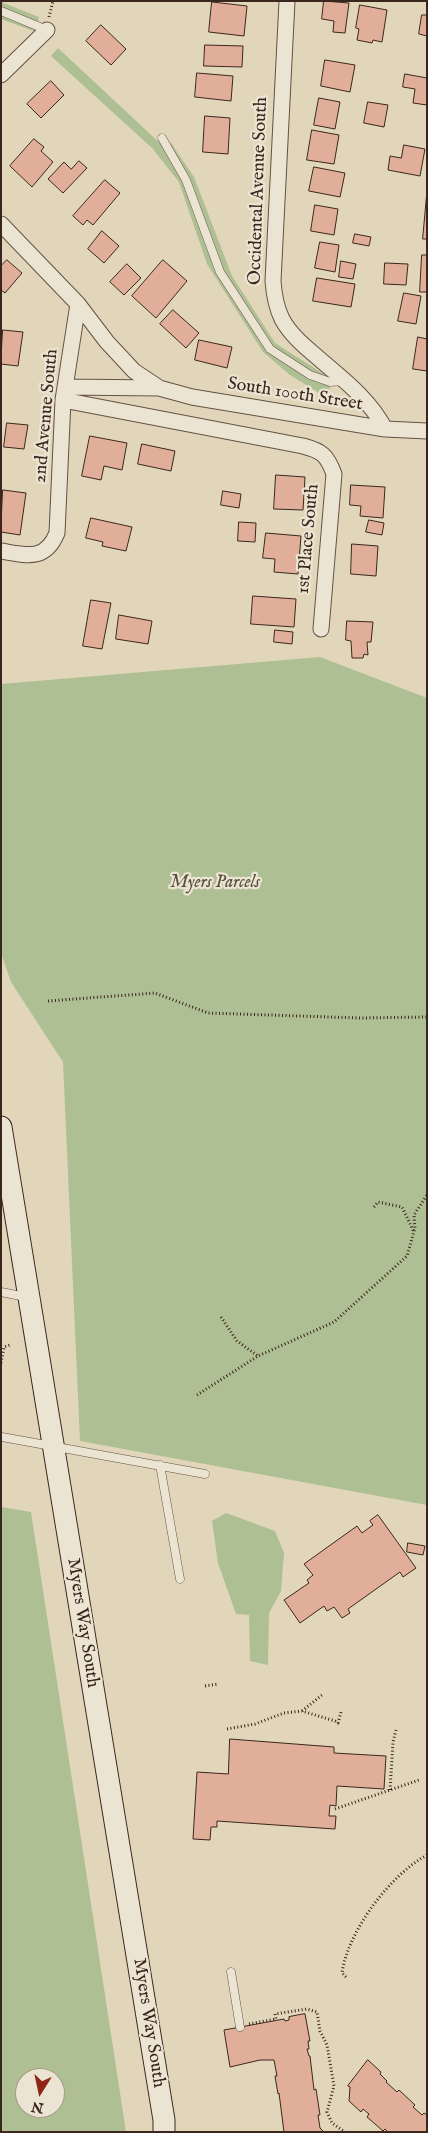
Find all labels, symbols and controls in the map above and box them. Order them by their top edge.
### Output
street label: Occidental Avenue South [245,97,273,285]
street label: 2nd Avenue South [30,348,64,484]
street label: South 100th Street [226,374,364,416]
street label: 1st Place South [293,483,325,595]
park label: Myers Parcels [170,872,260,894]
street label: Myers Way South [61,1557,103,1689]
street label: Myers Way South [127,1957,169,2089]
north arrow [15,2068,65,2118]
text: N [30,2097,45,2117]

